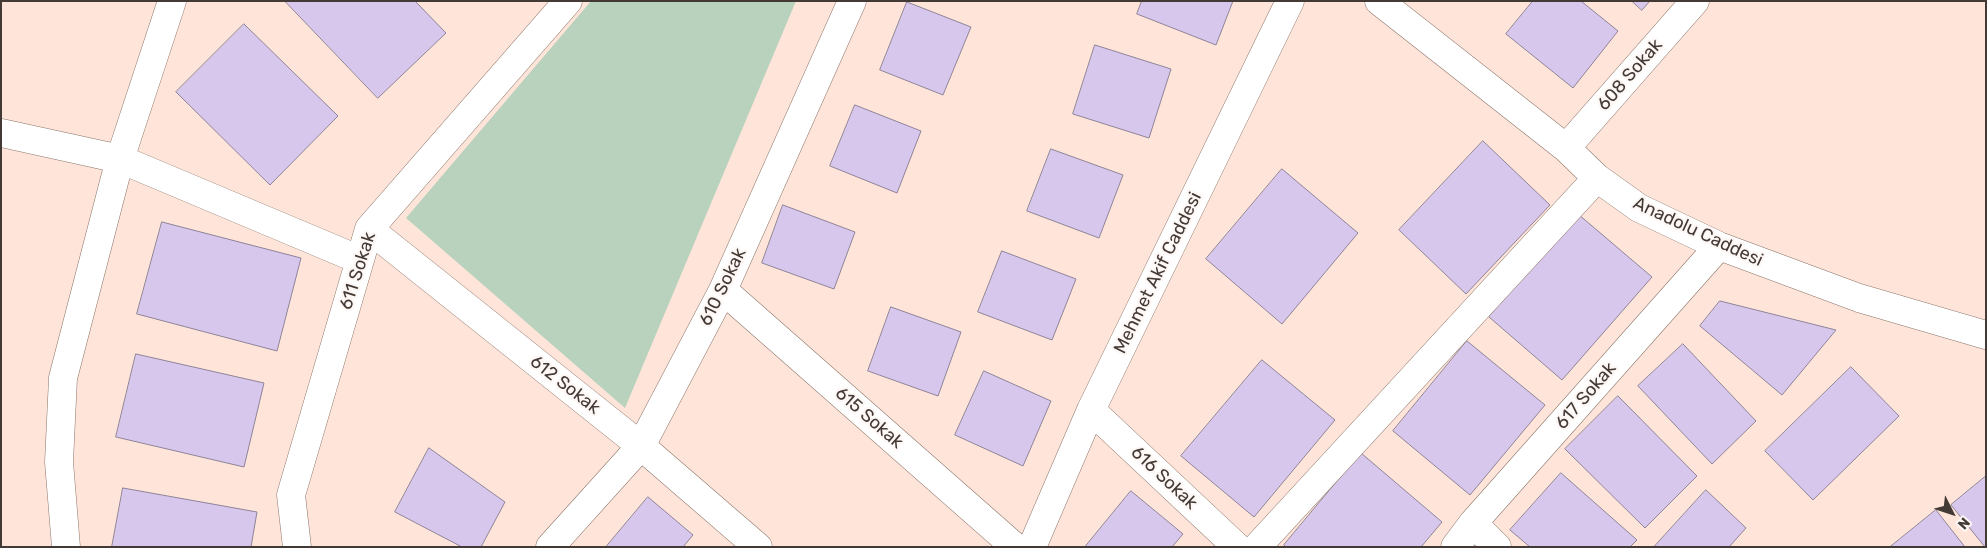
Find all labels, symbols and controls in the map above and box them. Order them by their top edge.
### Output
street label: 608 Sokak [1593,35,1667,115]
street label: Mehmet Akif Caddesi [1110,189,1206,357]
street label: Anadolu Caddesi [1630,193,1766,271]
street label: 611 Sokak [335,230,381,312]
street label: 610 Sokak [695,245,751,329]
street label: 612 Sokak [526,351,604,419]
street label: 617 Sokak [1551,358,1621,434]
street label: 615 Sokak [831,383,907,453]
street label: 616 Sokak [1126,442,1202,514]
north arrow [1927,488,1977,538]
text: N [1954,514,1973,533]

